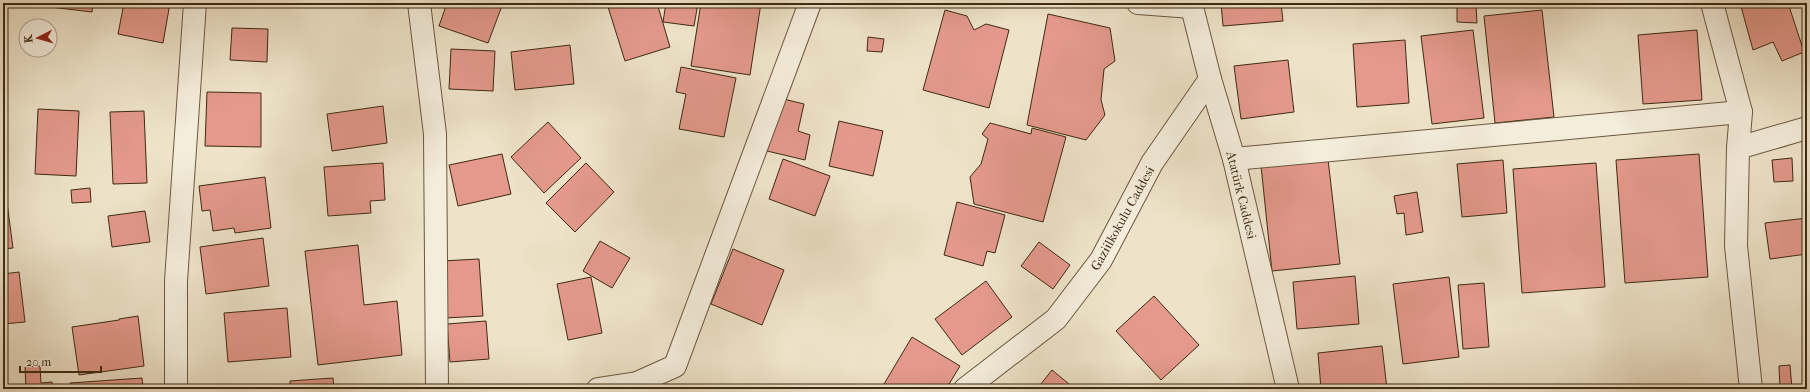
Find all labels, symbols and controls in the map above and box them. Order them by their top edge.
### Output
north arrow [18,18,58,58]
text: K [22,33,35,44]
street label: Atatürk Caddesi [1223,149,1260,241]
street label: Gaziilkokulu Caddesi [1088,163,1157,273]
scale bar [20,348,101,374]
text: 20 m [26,355,51,369]

